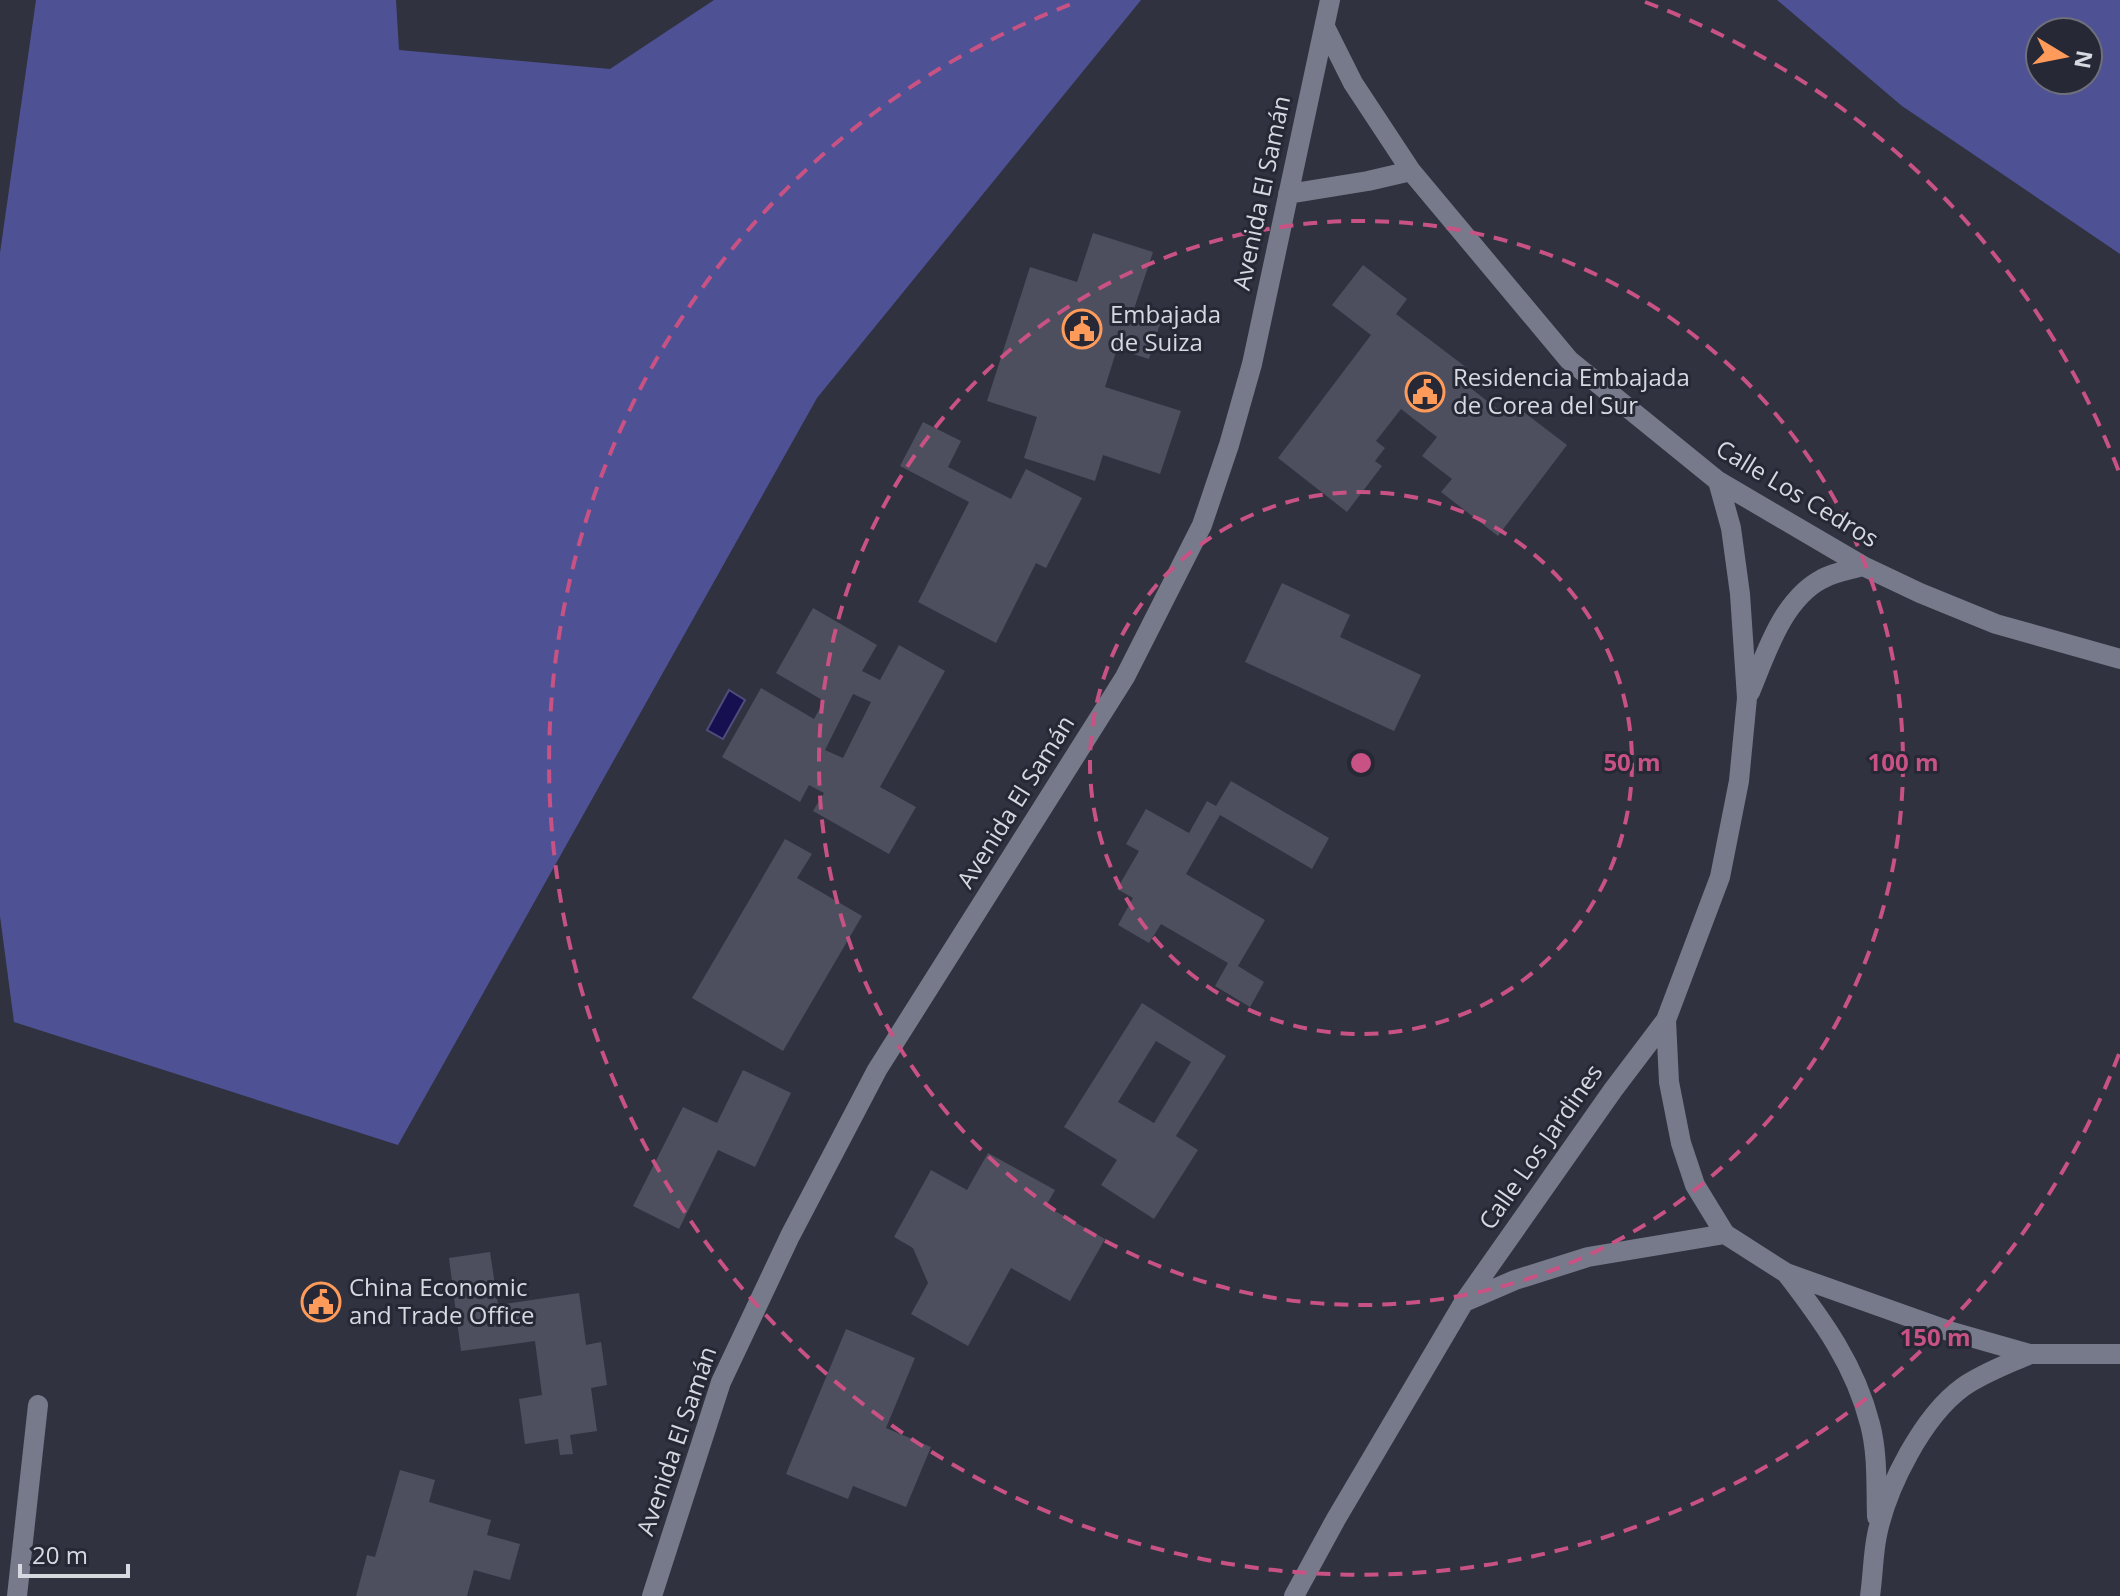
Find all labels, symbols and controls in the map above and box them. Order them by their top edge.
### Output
north arrow [2024,16,2104,96]
text: N [2068,48,2101,71]
street label: Avenida El Samán [1224,92,1297,293]
place label: Embajada de Suiza [1110,297,1221,358]
public building icon: Embajada de Suiza [1061,308,1103,350]
place label: Residencia Embajada de Corea del Sur [1453,360,1690,421]
public building icon: Residencia Embajada de Corea del Sur [1404,371,1446,413]
street label: Calle Los Cedros [1710,431,1885,554]
street label: Avenida El Samán [948,708,1081,894]
text: 50 m [1603,745,1661,778]
text: 100 m [1868,745,1938,778]
centre of rings [1347,749,1375,777]
street label: Calle Los Jardines [1470,1057,1609,1235]
place label: China Economic and Trade Office [349,1270,535,1331]
public building icon: China Economic and Trade Office [300,1281,342,1323]
text: 150 m [1900,1320,1970,1353]
street label: Avenida El Samán [628,1341,723,1540]
scale bar [20,1528,128,1578]
text: 20 m [32,1538,88,1571]

